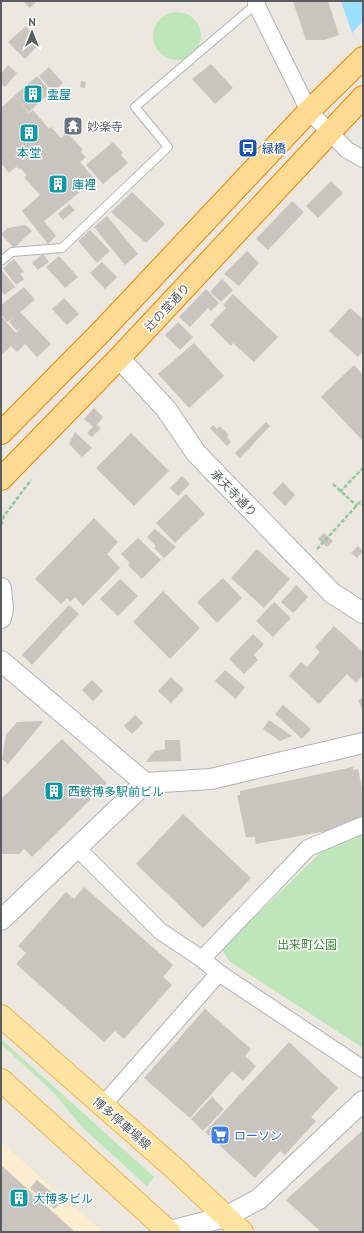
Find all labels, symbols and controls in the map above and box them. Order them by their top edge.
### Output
north arrow [12,12,52,52]
text: N [28,15,36,29]
building icon: 霊屋 [22,83,44,105]
place label: 霊屋 [47,87,71,102]
temple icon: 妙楽寺 [62,115,84,137]
place label: 妙楽寺 [87,119,123,134]
building icon: 本堂 [18,122,40,144]
bus stop icon: 緑橋 [237,137,259,159]
place label: 緑橋 [262,141,286,156]
place label: 本堂 [17,145,41,160]
building icon: 庫裡 [47,173,69,195]
place label: 庫裡 [72,177,96,192]
street label: 辻の堂通り [141,280,193,334]
street label: 承天寺通り [208,466,260,520]
building icon: 西鉄博多駅前ビル [43,780,65,802]
place label: 西鉄博多駅前ビル [68,784,164,799]
park label: 出来町公園 [277,937,337,952]
street label: 博多停車場線 [90,1094,154,1152]
supermarket icon: ローソン [209,1124,231,1146]
place label: ローソン [234,1128,282,1143]
building icon: 大博多ビル [8,1187,30,1209]
place label: 大博多ビル [33,1191,93,1206]

